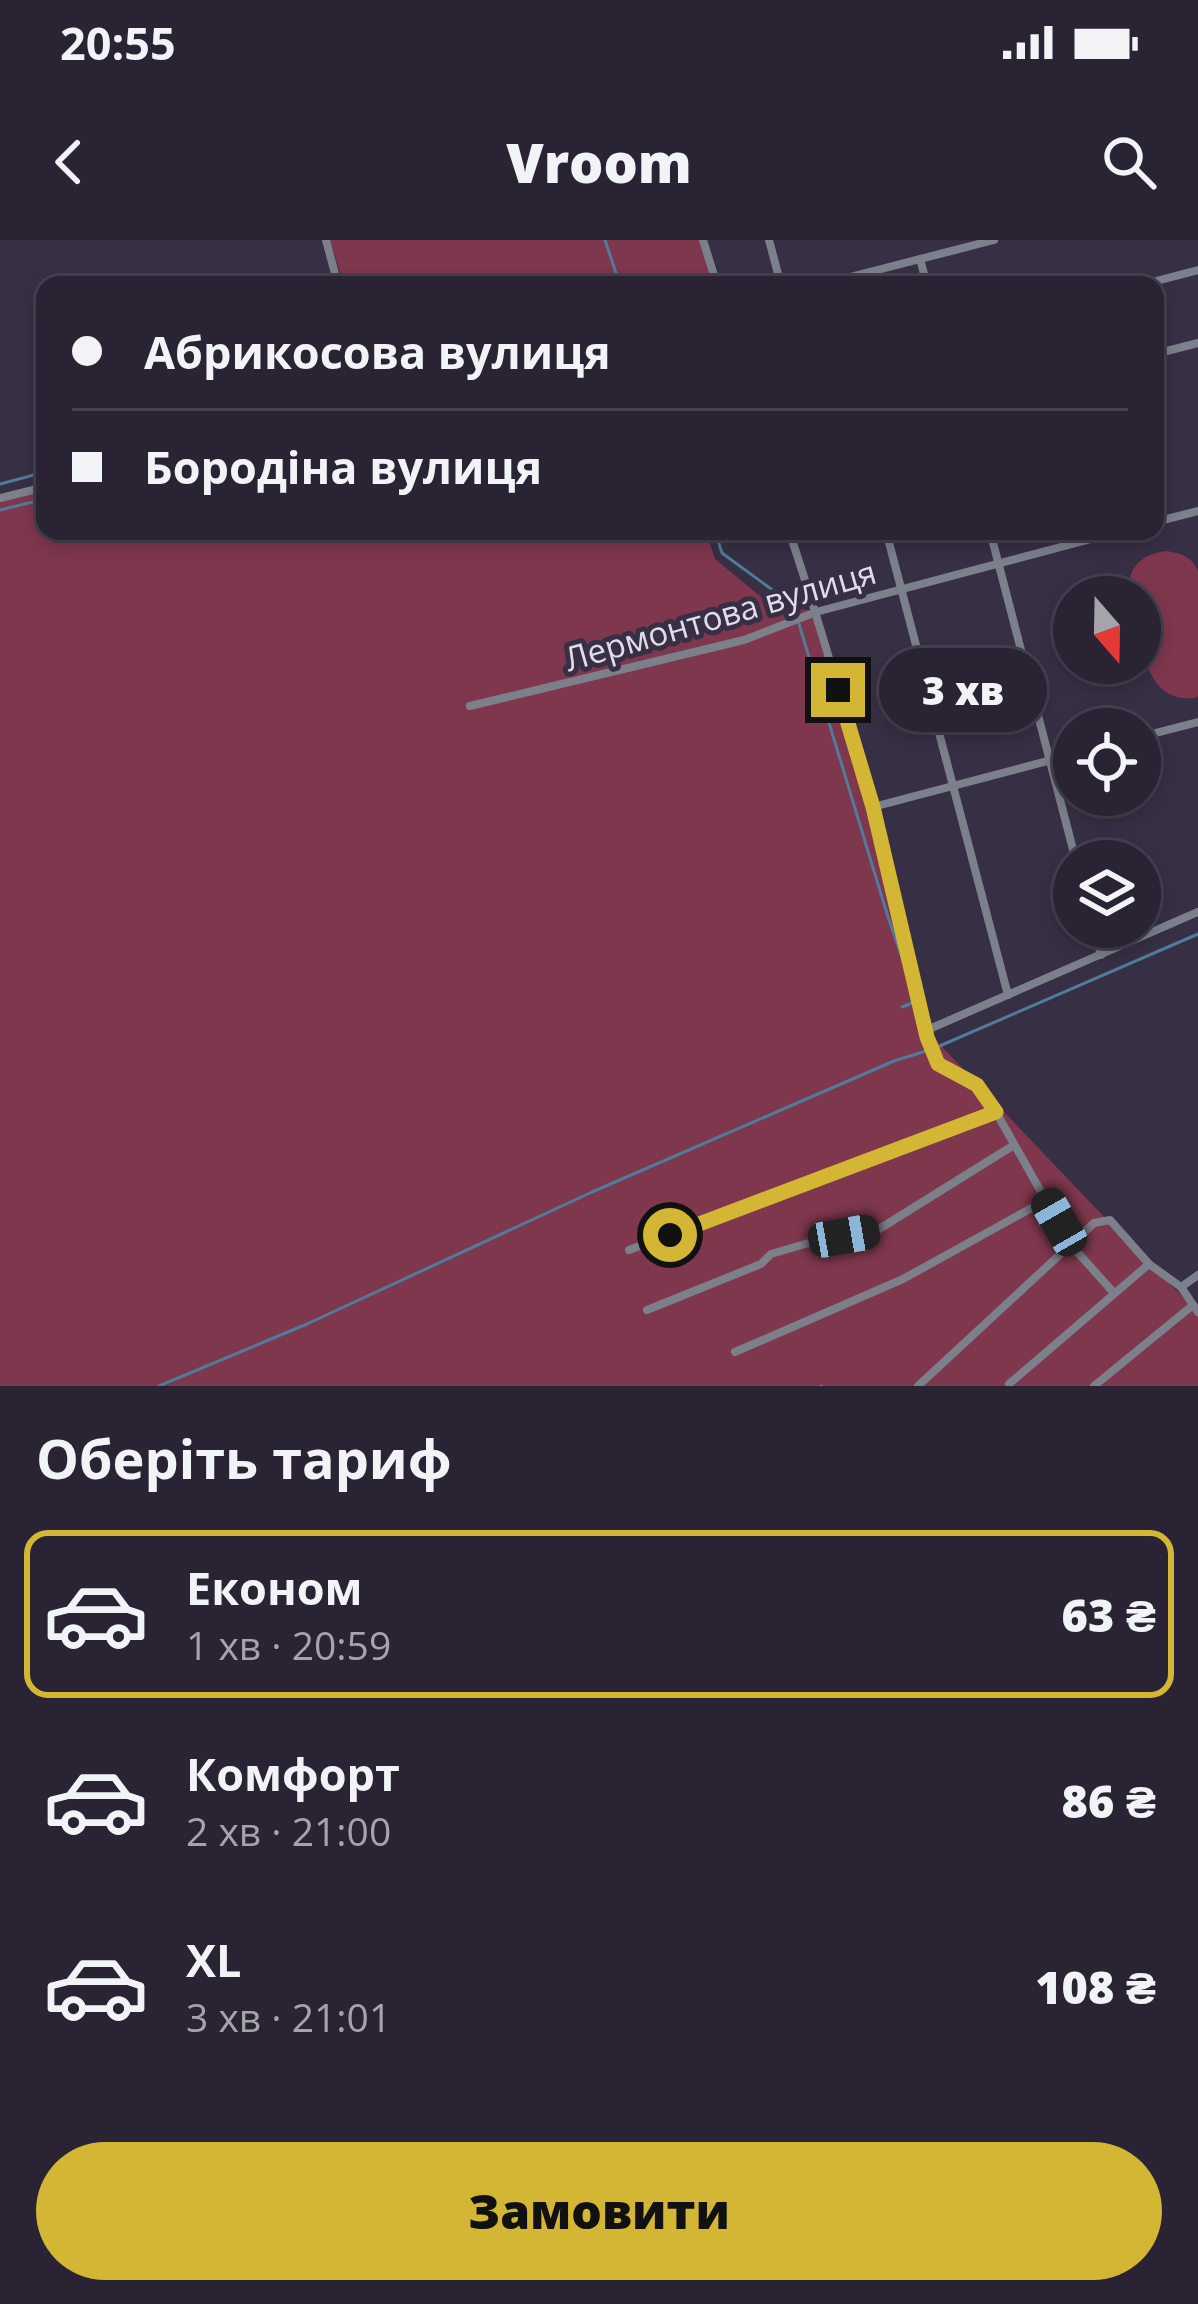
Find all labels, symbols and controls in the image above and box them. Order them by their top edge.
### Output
text: 20:55 [60,12,176,73]
text: Vroom [506,125,692,199]
icon: back [36,129,102,195]
icon: search [1096,129,1162,195]
text: Абрикосова вулиця [144,321,611,382]
text: Бородіна вулиця [144,436,542,497]
street label: Лермонтова вулиця [559,549,881,681]
north arrow [1053,576,1161,684]
map controls [1053,576,1161,948]
callout: 3 хв [880,648,1048,732]
route end [811,663,865,717]
text: 3 хв [922,663,1004,716]
button: locate [1053,708,1161,816]
button: layers [1053,840,1161,948]
car [1025,1182,1093,1262]
route start [643,1208,697,1262]
car [805,1212,883,1260]
text: Оберіть тариф [36,1421,452,1495]
text: Економ [186,1557,363,1618]
icon: car [42,1560,150,1668]
text: 63 ₴ [1062,1584,1156,1645]
text: 1 хв · 20:59 [186,1618,391,1671]
text: Комфорт [186,1743,400,1804]
icon: car [42,1746,150,1854]
text: 86 ₴ [1062,1770,1156,1831]
text: 2 хв · 21:00 [186,1804,391,1857]
text: XL [186,1929,241,1990]
icon: car [42,1932,150,2040]
text: 108 ₴ [1035,1956,1156,2017]
text: 3 хв · 21:01 [186,1990,391,2043]
button: Замовити [36,2142,1162,2280]

